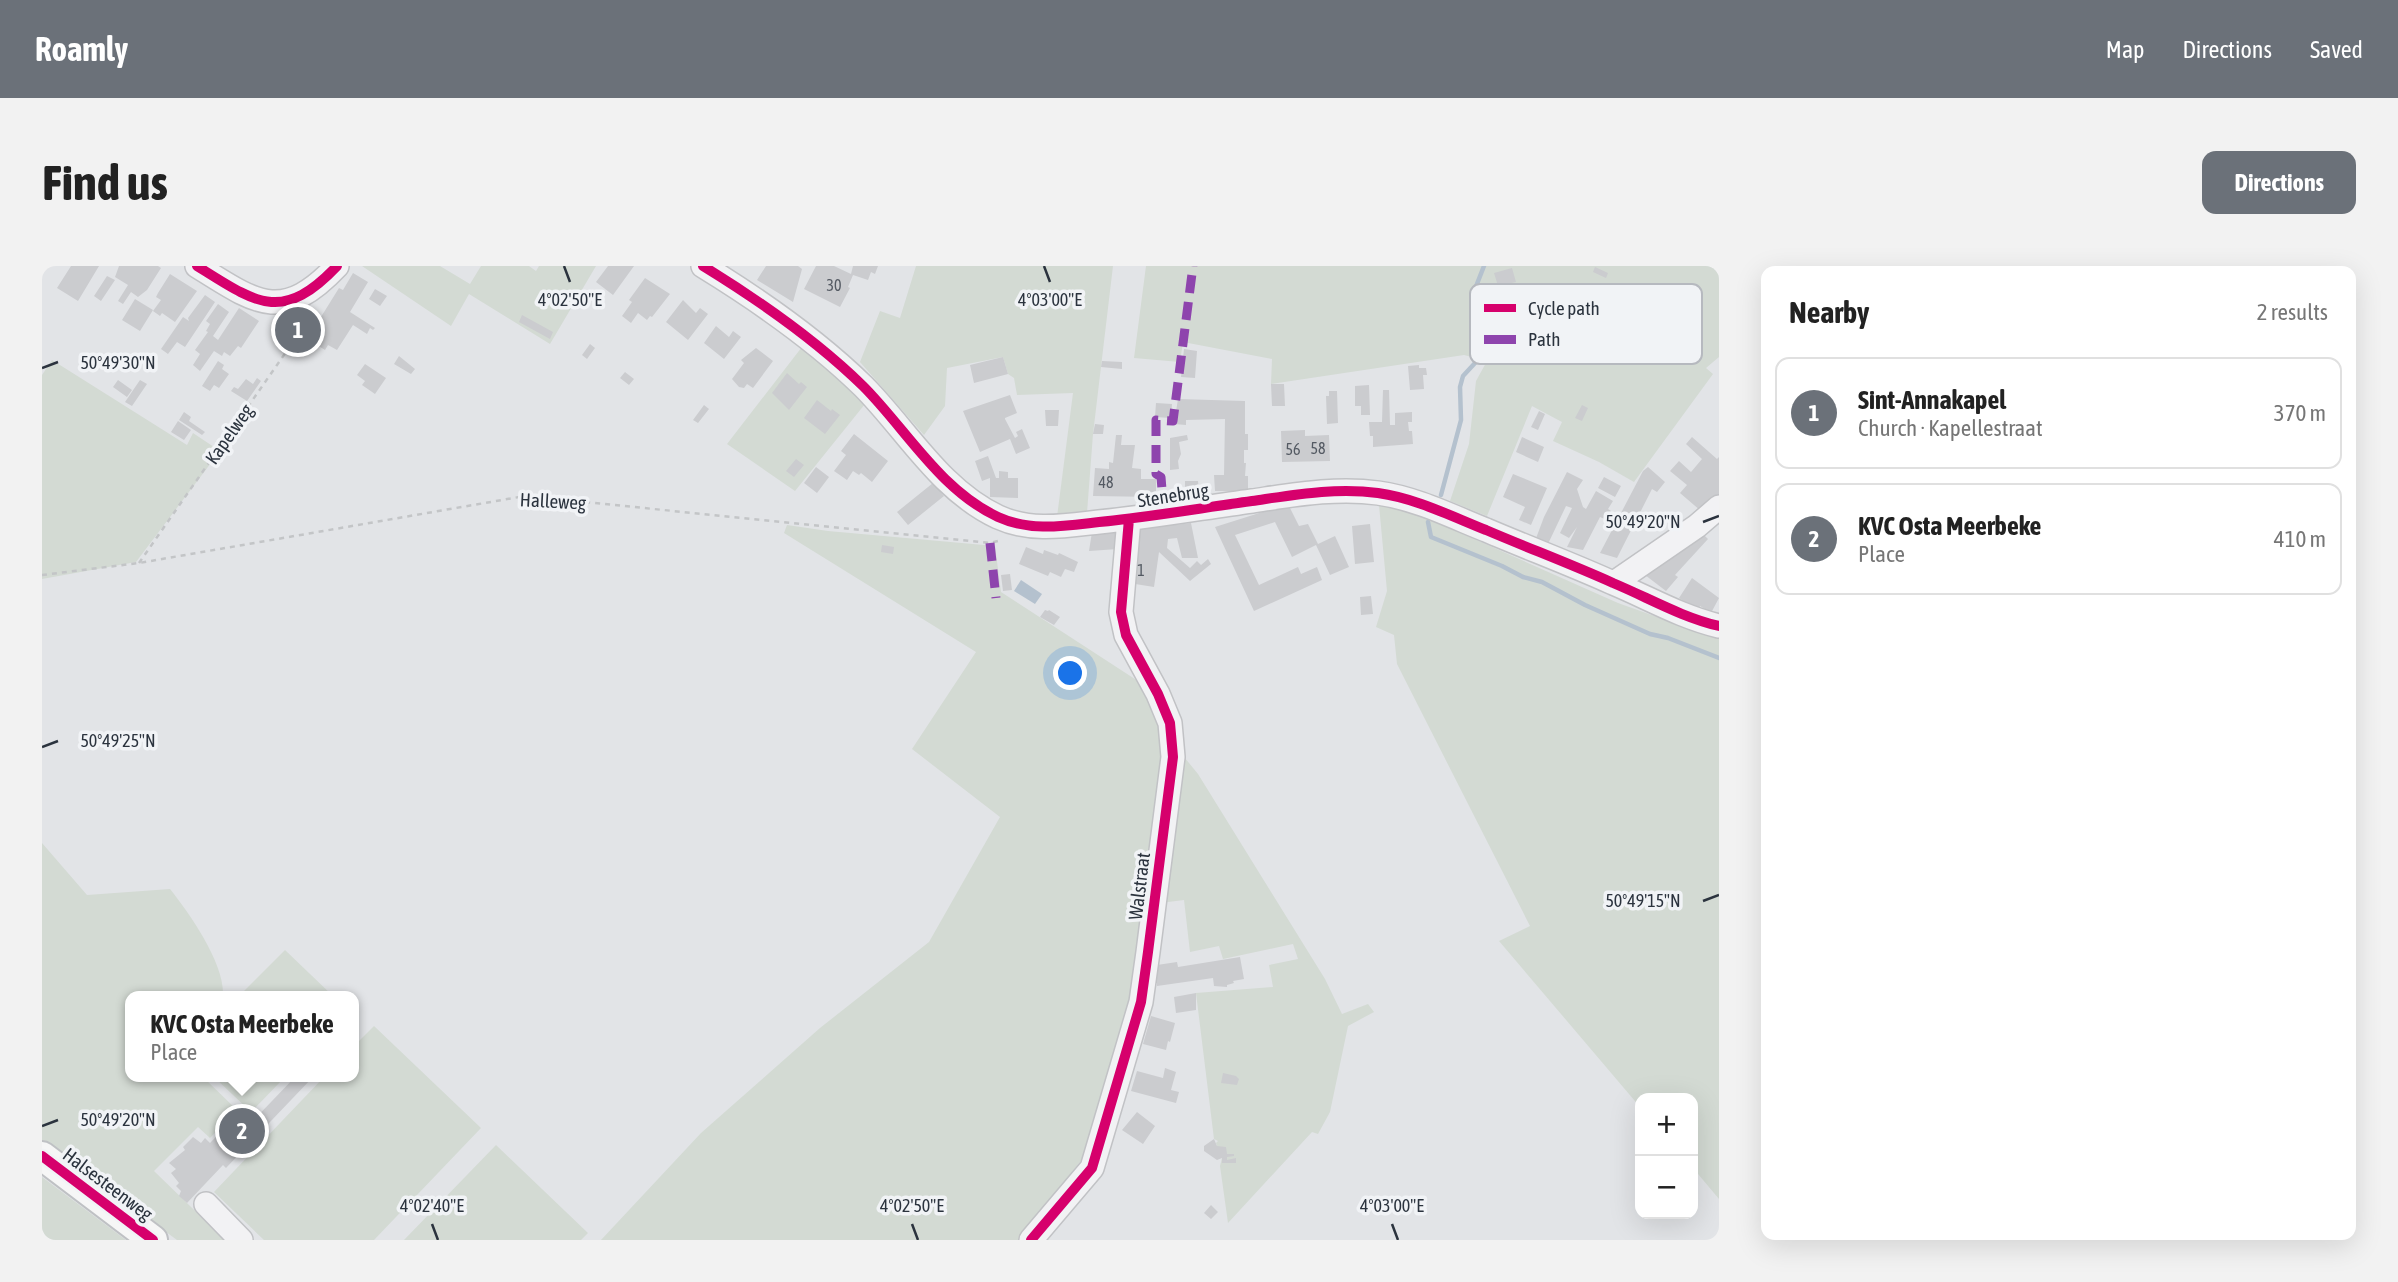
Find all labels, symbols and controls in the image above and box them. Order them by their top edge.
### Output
text: Roamly [35,30,128,68]
text: Map [2106,36,2144,63]
text: Directions [2182,36,2272,63]
text: Saved [2310,36,2363,63]
button: Directions [2202,151,2356,214]
text: Find us [42,154,168,210]
house number: 30 [826,276,842,294]
legend [1470,284,1702,364]
text: 4°02'50"E [538,289,602,310]
text: 4°03'00"E [1018,289,1082,310]
text: Nearby [1789,295,1869,329]
text: Cycle path [1528,297,1600,319]
text: 2 results [2257,299,2328,325]
pin: 1 [275,304,321,356]
text: Path [1528,328,1560,350]
text: 50°49'30"N [80,352,156,373]
text: Sint-Annakapel [1858,385,2006,415]
street label: Kapelweg [200,399,258,468]
text: 1 [1809,400,1819,426]
text: 370 m [2274,400,2326,426]
text: Church · Kapellestraat [1858,415,2043,441]
house number: 58 [1310,439,1326,457]
house number: 56 [1285,440,1301,458]
house number: 48 [1098,473,1114,491]
street label: Stenebrug [1136,478,1211,511]
street label: Halleweg [519,488,587,514]
text: 50°49'20"N [1605,511,1681,532]
text: KVC Osta Meerbeke [1858,511,2041,541]
text: 2 [1809,526,1819,552]
text: 410 m [2274,526,2326,552]
text: Place [1858,541,1905,567]
house number: 1 [1137,561,1145,579]
your location [1053,656,1087,690]
text: 50°49'25"N [80,730,156,751]
street label: Walstraat [1124,851,1154,921]
text: 50°49'15"N [1605,890,1681,911]
popup [125,991,359,1082]
text: KVC Osta Meerbeke [150,1009,334,1039]
text: Place [150,1039,197,1065]
map controls [1635,1093,1698,1219]
button: + [1635,1093,1698,1156]
pin: 2 [219,1105,265,1157]
text: 50°49'20"N [80,1109,156,1130]
street label: Halsesteenweg [59,1143,158,1225]
button: − [1635,1156,1698,1219]
text: 4°02'40"E [400,1195,464,1216]
text: 4°02'50"E [880,1195,944,1216]
text: 4°03'00"E [1360,1195,1424,1216]

